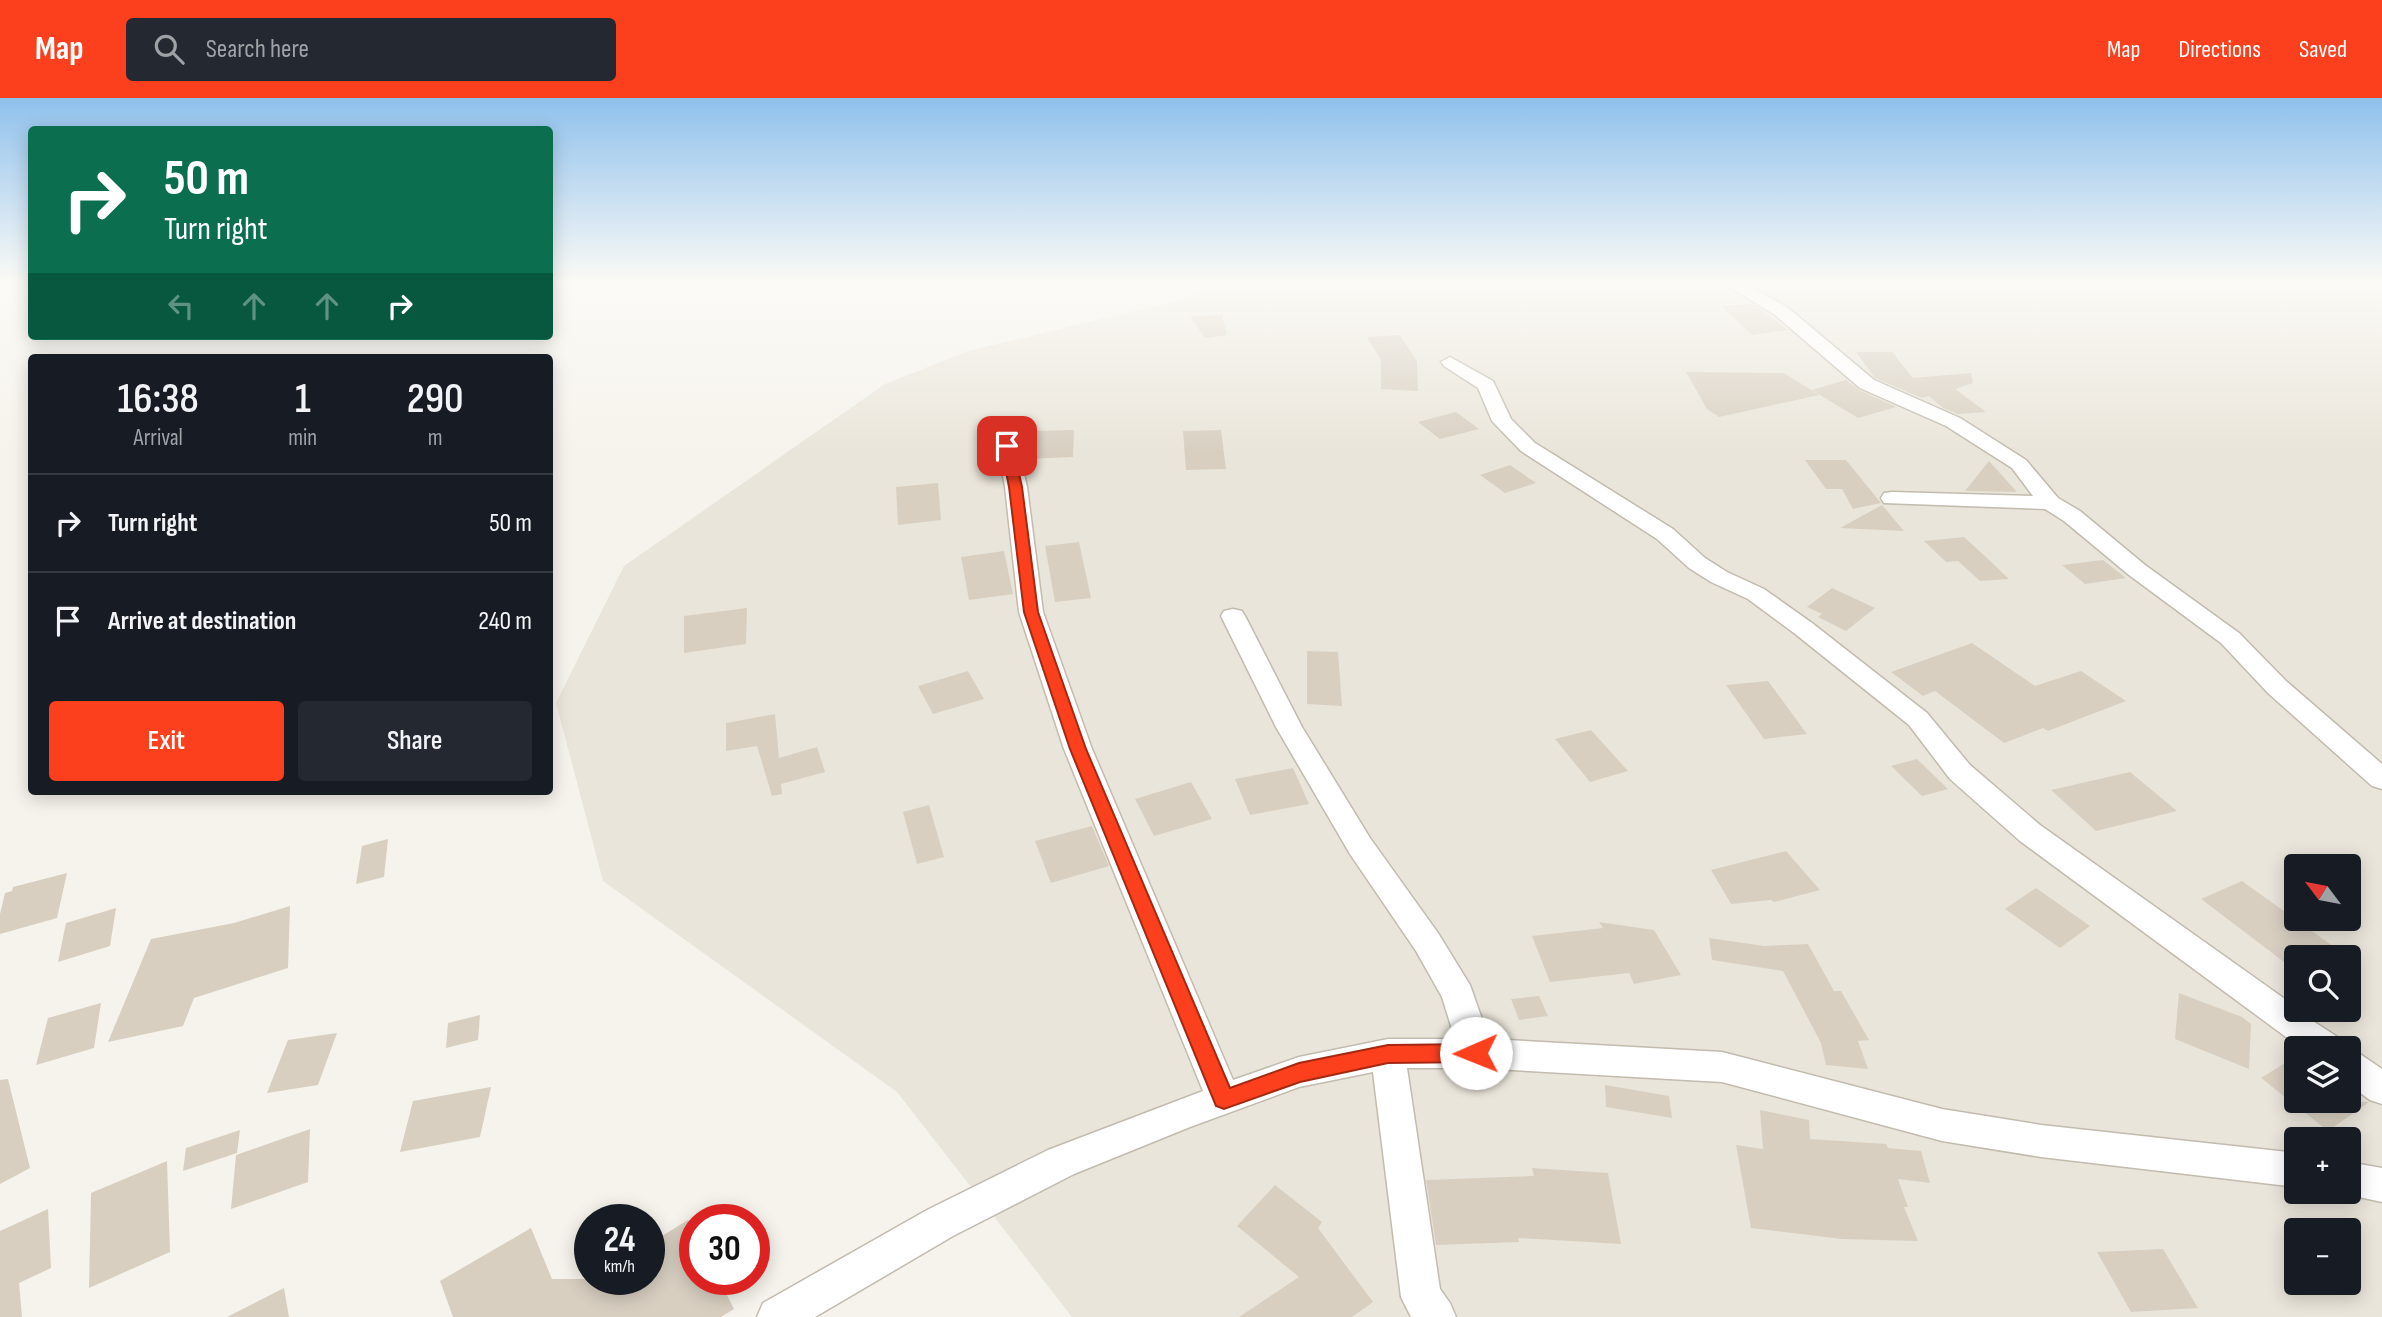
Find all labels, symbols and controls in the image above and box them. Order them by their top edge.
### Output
search box [126,18,616,81]
text: Map [35,29,84,69]
icon: search [150,30,188,68]
text: Search here [206,34,309,65]
text: Map [2107,35,2140,64]
text: Directions [2178,35,2261,64]
text: Saved [2299,35,2347,64]
text: 50 m [164,150,249,209]
icon: right [49,154,140,245]
text: Turn right [164,210,268,249]
icon: left [162,287,200,325]
icon: ahead [235,287,273,325]
icon: ahead [308,287,346,325]
icon: right [381,287,419,325]
text: 16:38 [118,374,199,425]
text: 1 [295,374,311,425]
text: 290 [407,374,463,425]
pin [977,416,1037,476]
text: Arrival [133,424,183,452]
text: min [288,424,317,452]
text: m [428,424,442,452]
icon: arrive [988,427,1026,465]
icon: right [49,504,87,542]
text: Turn right [108,508,197,539]
text: 50 m [489,508,532,539]
icon: arrive [49,602,87,640]
text: Arrive at destination [108,606,296,637]
text: 240 m [478,606,532,637]
button: Exit [49,701,284,781]
button: Share [298,701,532,781]
north arrow [2284,854,2361,931]
map controls [2284,854,2361,1295]
button: search [2284,945,2361,1022]
position arrow [1439,1016,1513,1090]
button: layers [2284,1036,2361,1113]
button: + [2284,1127,2361,1204]
speed limit sign: 30 [679,1204,770,1295]
button: − [2284,1218,2361,1295]
text: 24 [604,1219,635,1262]
text: km/h [604,1256,635,1277]

